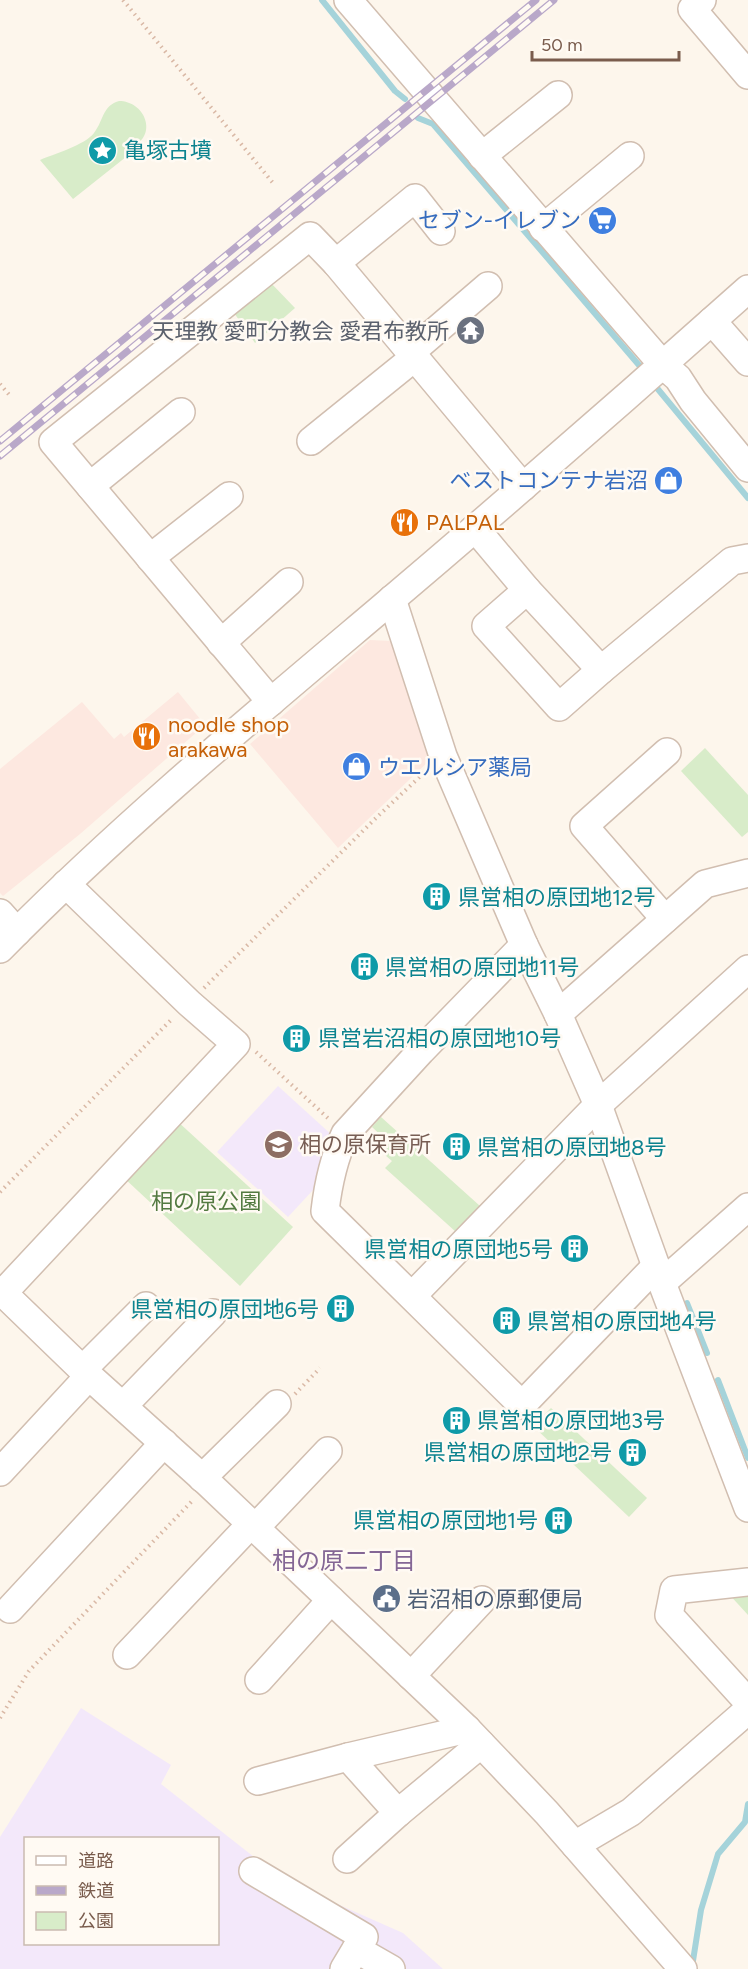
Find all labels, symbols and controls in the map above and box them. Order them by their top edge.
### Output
scale bar [532,24,679,62]
text: 50 m [541,34,583,56]
place icon: 亀塚古墳 [87,134,119,166]
place label: 亀塚古墳 [124,137,212,164]
supermarket icon: セブン-イレブン [586,204,618,236]
place label: セブン-イレブン [418,207,581,234]
temple icon: 天理教 愛町分教会 愛君布教所 [454,315,486,347]
place label: 天理教 愛町分教会 愛君布教所 [152,318,449,345]
shop icon: ベストコンテナ岩沼 [653,464,685,496]
place label: ベストコンテナ岩沼 [450,467,648,494]
restaurant icon: PALPAL [389,506,421,538]
place label: PALPAL [426,509,505,536]
place label: noodle shop arakawa [168,711,289,763]
restaurant icon: noodle shop arakawa [131,721,163,753]
shop icon: ウエルシア薬局 [341,751,373,783]
place label: ウエルシア薬局 [378,754,532,781]
building icon: 県営相の原団地12号 [421,881,453,913]
place label: 県営相の原団地12号 [458,884,655,911]
building icon: 県営相の原団地11号 [348,951,380,983]
place label: 県営相の原団地11号 [385,954,579,981]
building icon: 県営岩沼相の原団地10号 [281,1022,313,1054]
place label: 県営岩沼相の原団地10号 [318,1025,561,1052]
school or university icon: 相の原保育所 [262,1128,294,1160]
place label: 相の原保育所 [299,1131,431,1158]
building icon: 県営相の原団地8号 [440,1131,472,1163]
place label: 県営相の原団地8号 [477,1134,667,1161]
park label: 相の原公園 [151,1188,261,1215]
building icon: 県営相の原団地5号 [558,1233,590,1265]
place label: 県営相の原団地5号 [364,1236,553,1263]
building icon: 県営相の原団地6号 [324,1293,356,1325]
place label: 県営相の原団地6号 [131,1296,319,1323]
building icon: 県営相の原団地4号 [490,1305,522,1337]
place label: 県営相の原団地4号 [527,1308,717,1335]
building icon: 県営相の原団地3号 [440,1404,472,1436]
place label: 県営相の原団地3号 [477,1407,665,1434]
building icon: 県営相の原団地2号 [617,1436,649,1468]
place label: 県営相の原団地2号 [424,1439,612,1466]
building icon: 県営相の原団地1号 [543,1504,575,1536]
place label: 県営相の原団地1号 [353,1507,538,1534]
district label: 相の原二丁目 [272,1546,416,1575]
public building icon: 岩沼相の原郵便局 [370,1583,402,1615]
place label: 岩沼相の原郵便局 [407,1586,583,1613]
legend [24,1837,219,1945]
text: 道路 [78,1850,114,1872]
text: 鉄道 [78,1880,114,1902]
text: 公園 [78,1910,114,1932]

